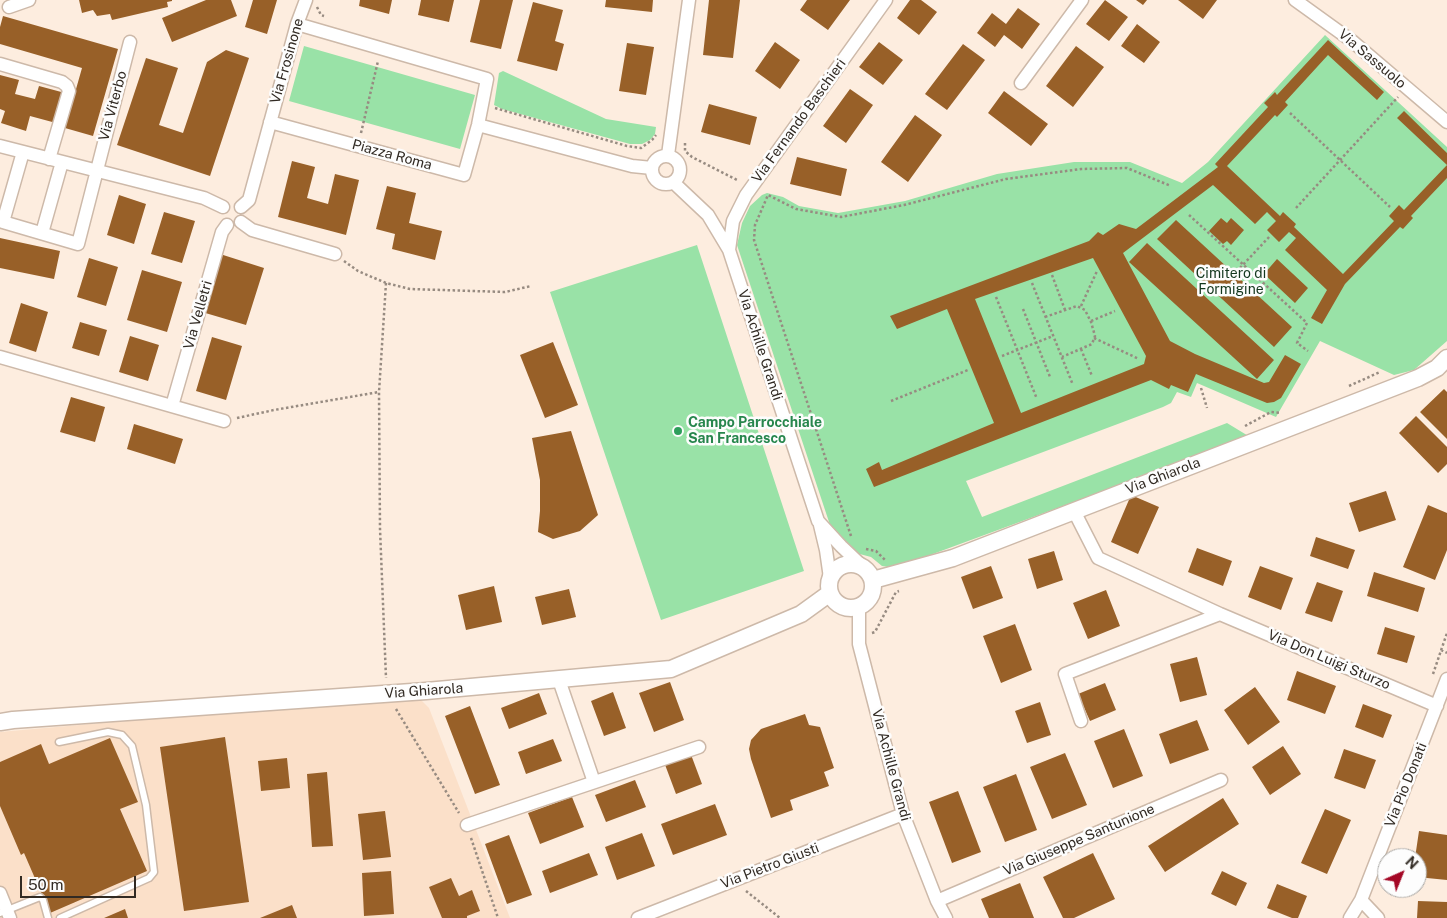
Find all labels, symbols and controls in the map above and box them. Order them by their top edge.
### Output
street label: Via Frosinone [267,16,307,106]
street label: Via Sassuolo [1335,26,1409,92]
street label: Via Fernando Baschieri [748,56,850,186]
street label: Via Viterbo [96,69,130,143]
street label: Piazza Roma [350,136,434,174]
park label: Cimitero di Formigine [1196,266,1266,298]
street label: Via Velletri [180,279,216,351]
street label: Via Achille Grandi [734,288,786,402]
place label: Campo Parrocchiale San Francesco [688,415,822,448]
marker: Campo Parrocchiale San Francesco [672,425,684,437]
street label: Via Ghiarola [1123,454,1203,498]
street label: Via Don Luigi Sturzo [1265,627,1393,693]
street label: Via Ghiarola [384,680,464,702]
street label: Via Achille Grandi [868,707,914,823]
street label: Via Pio Donati [1381,740,1431,830]
street label: Via Giuseppe Santunione [1001,800,1157,880]
street label: Via Pietro Giusti [719,840,821,892]
north arrow [1377,848,1427,898]
text: N [1402,853,1421,872]
scale bar [22,866,139,898]
text: 50 m [28,876,63,893]

